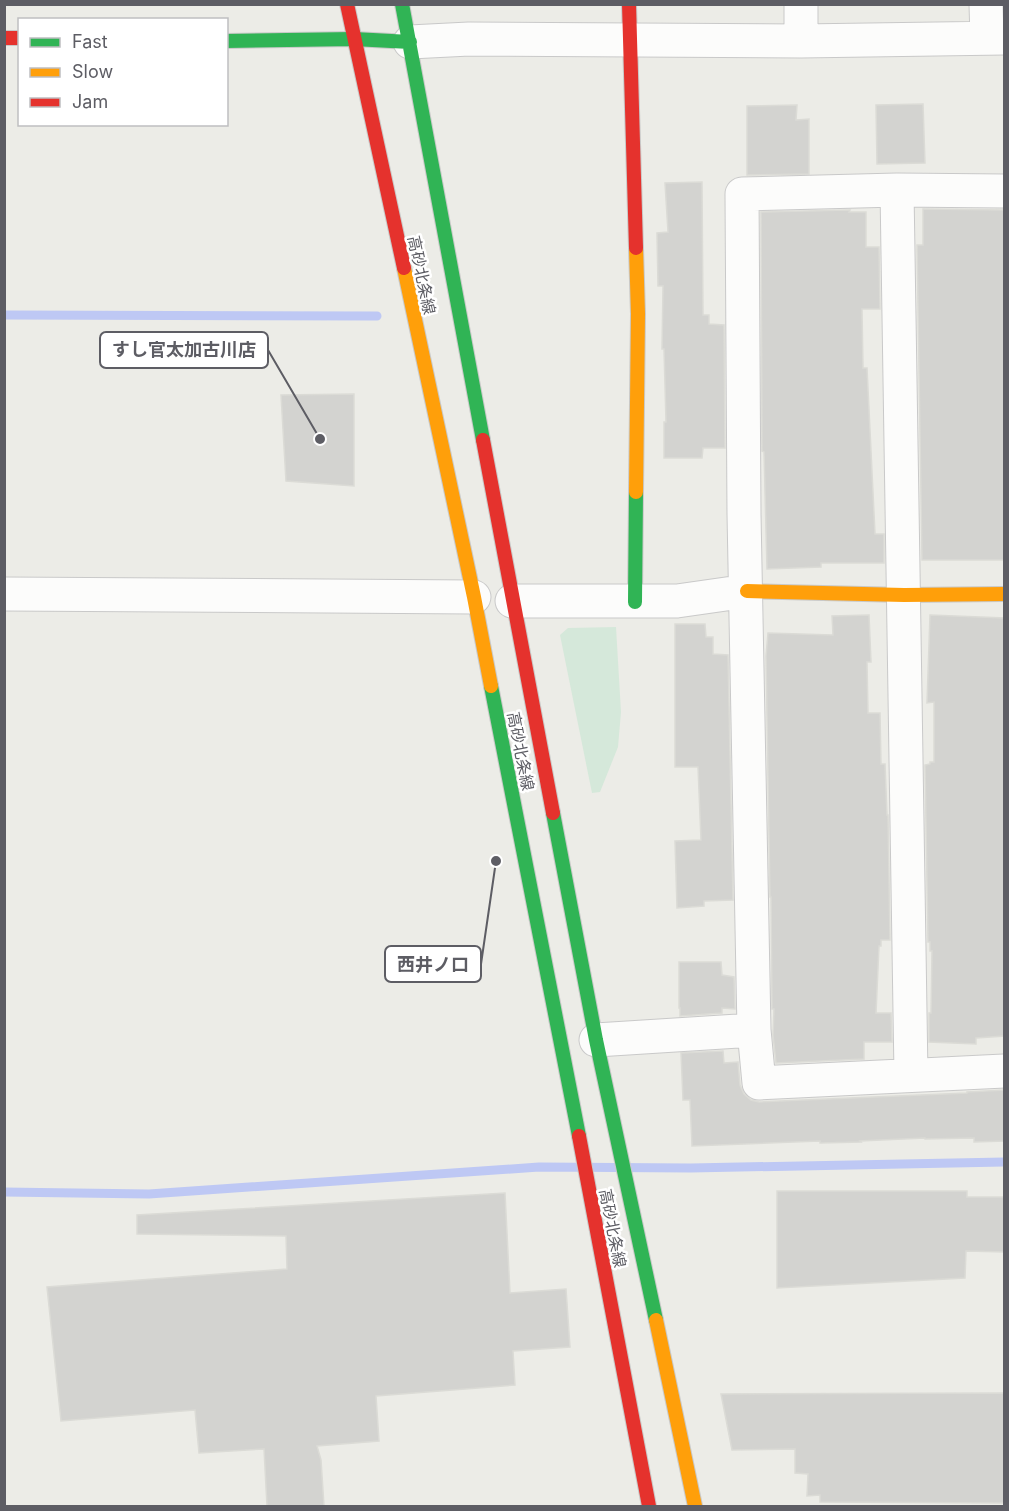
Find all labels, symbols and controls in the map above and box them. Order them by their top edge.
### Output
legend [18,18,228,126]
text: Fast [72,31,108,52]
text: Slow [72,61,113,82]
text: Jam [72,91,108,112]
street label: 高砂北条線 [404,234,440,316]
callout: すし官太加古川店 [100,332,268,368]
text: すし官太加古川店 [112,339,256,360]
street label: 高砂北条線 [504,710,538,792]
callout: 西井ノ口 [385,946,481,982]
text: 西井ノ口 [397,954,469,975]
street label: 高砂北条線 [596,1187,630,1269]

